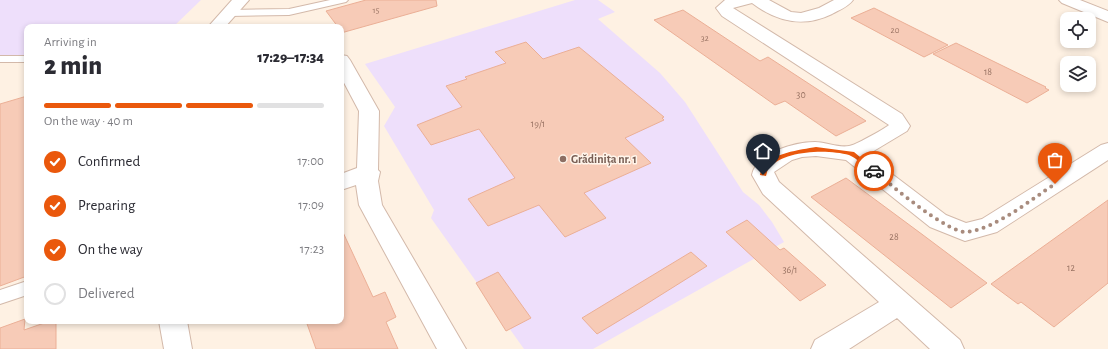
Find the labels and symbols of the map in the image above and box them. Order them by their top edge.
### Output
house number: 15 [373,6,380,15]
house number: 20 [891,26,900,35]
house number: 32 [701,34,709,43]
house number: 18 [984,67,992,77]
house number: 30 [796,90,806,100]
house number: 19/1 [531,119,545,129]
pin [746,134,780,175]
pin [1038,143,1072,184]
courier [854,151,894,191]
place label: Grădinița nr. 1 [571,153,637,167]
marker: Grădinița nr. 1 [558,154,568,164]
house number: 28 [889,232,899,242]
house number: 12 [1067,263,1075,273]
house number: 36/1 [782,265,798,275]

